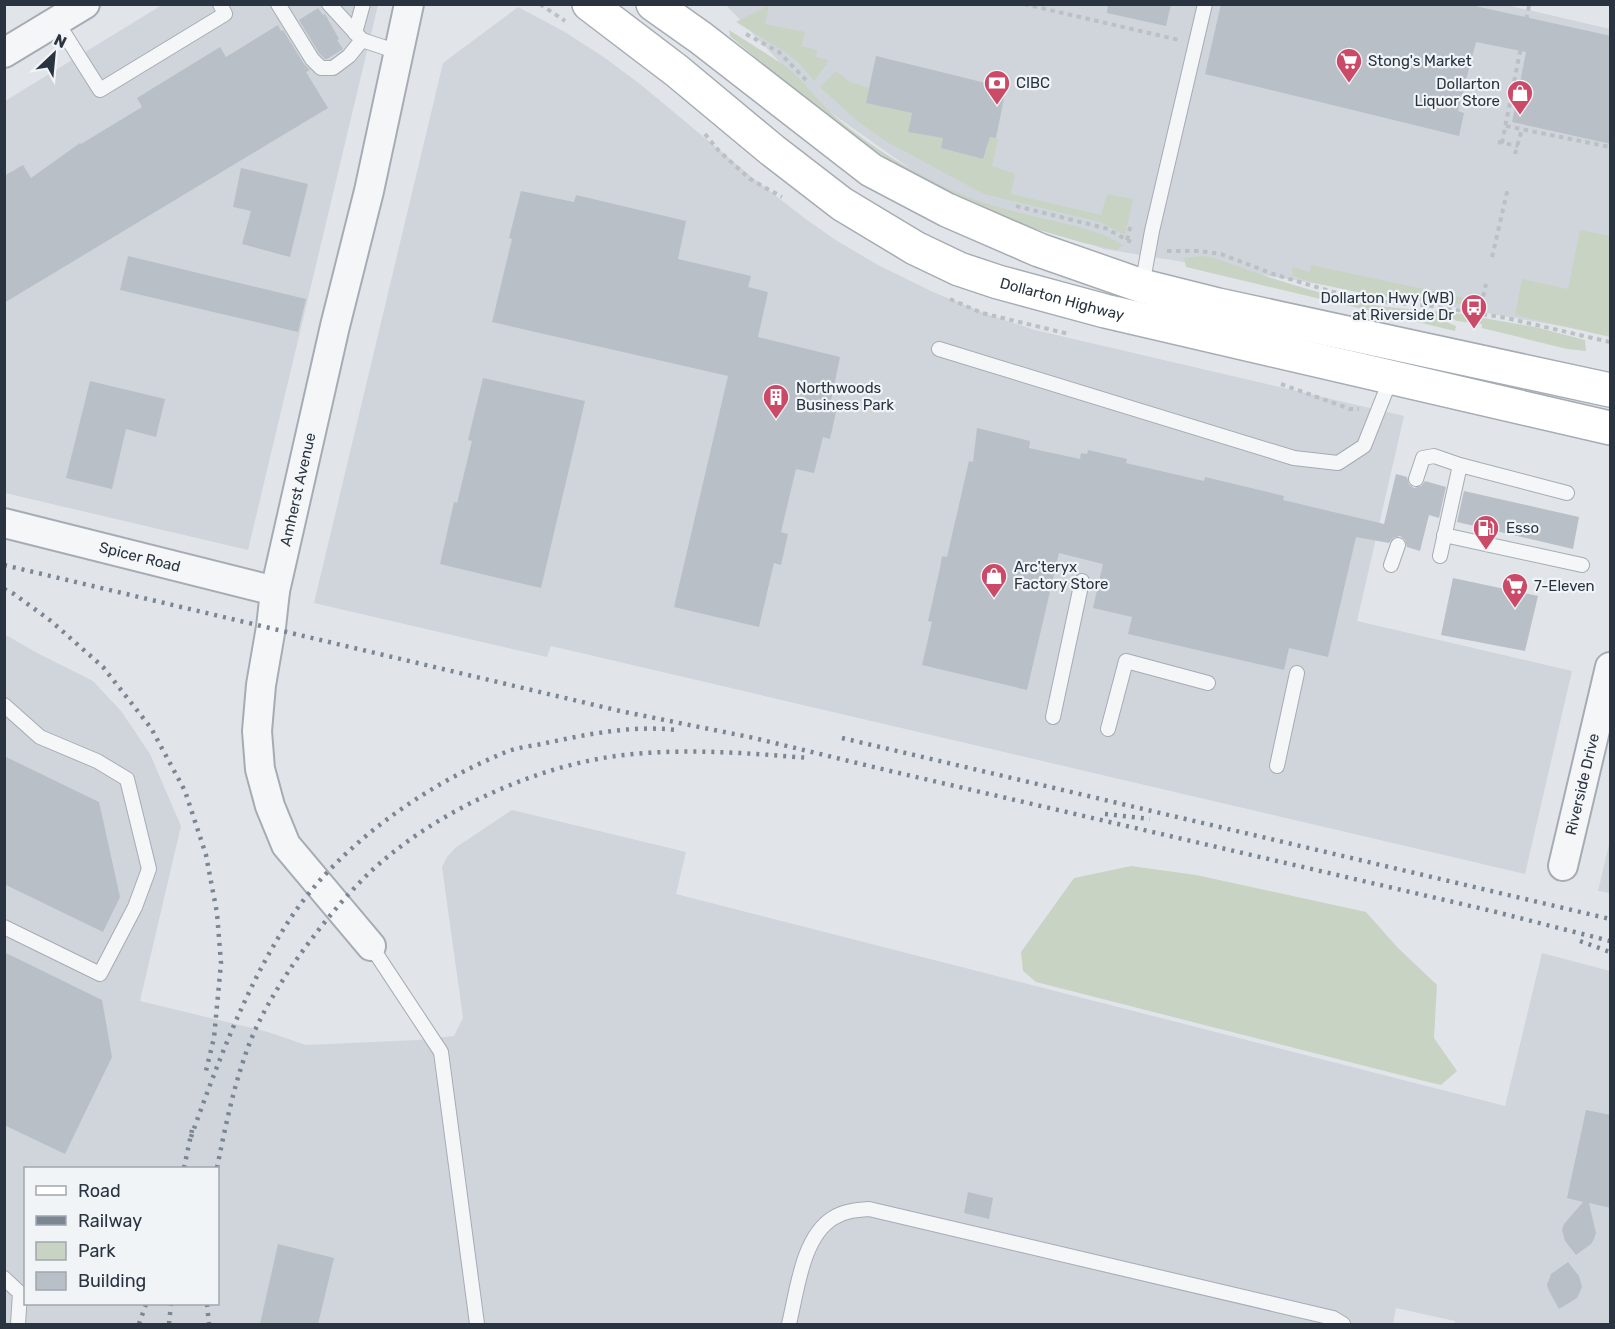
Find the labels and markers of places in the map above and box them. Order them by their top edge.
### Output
supermarket icon: Stong's Market [1334,46,1364,84]
place label: Stong's Market [1368,52,1472,70]
bank icon: CIBC [982,68,1012,106]
place label: CIBC [1016,74,1050,92]
place label: Dollarton Liquor Store [1415,75,1500,110]
shop icon: Dollarton Liquor Store [1505,78,1535,116]
place label: Dollarton Hwy (WB) at Riverside Dr [1320,289,1454,324]
bus stop icon: Dollarton Hwy (WB) at Riverside Dr [1459,292,1489,330]
place label: Northwoods Business Park [796,379,894,414]
building icon: Northwoods Business Park [761,382,791,420]
fuel station icon: Esso [1471,513,1501,551]
place label: Esso [1506,519,1539,537]
place label: Arc'teryx Factory Store [1014,558,1108,593]
shop icon: Arc'teryx Factory Store [979,561,1009,599]
supermarket icon: 7-Eleven [1500,571,1530,609]
place label: 7-Eleven [1534,577,1595,595]

